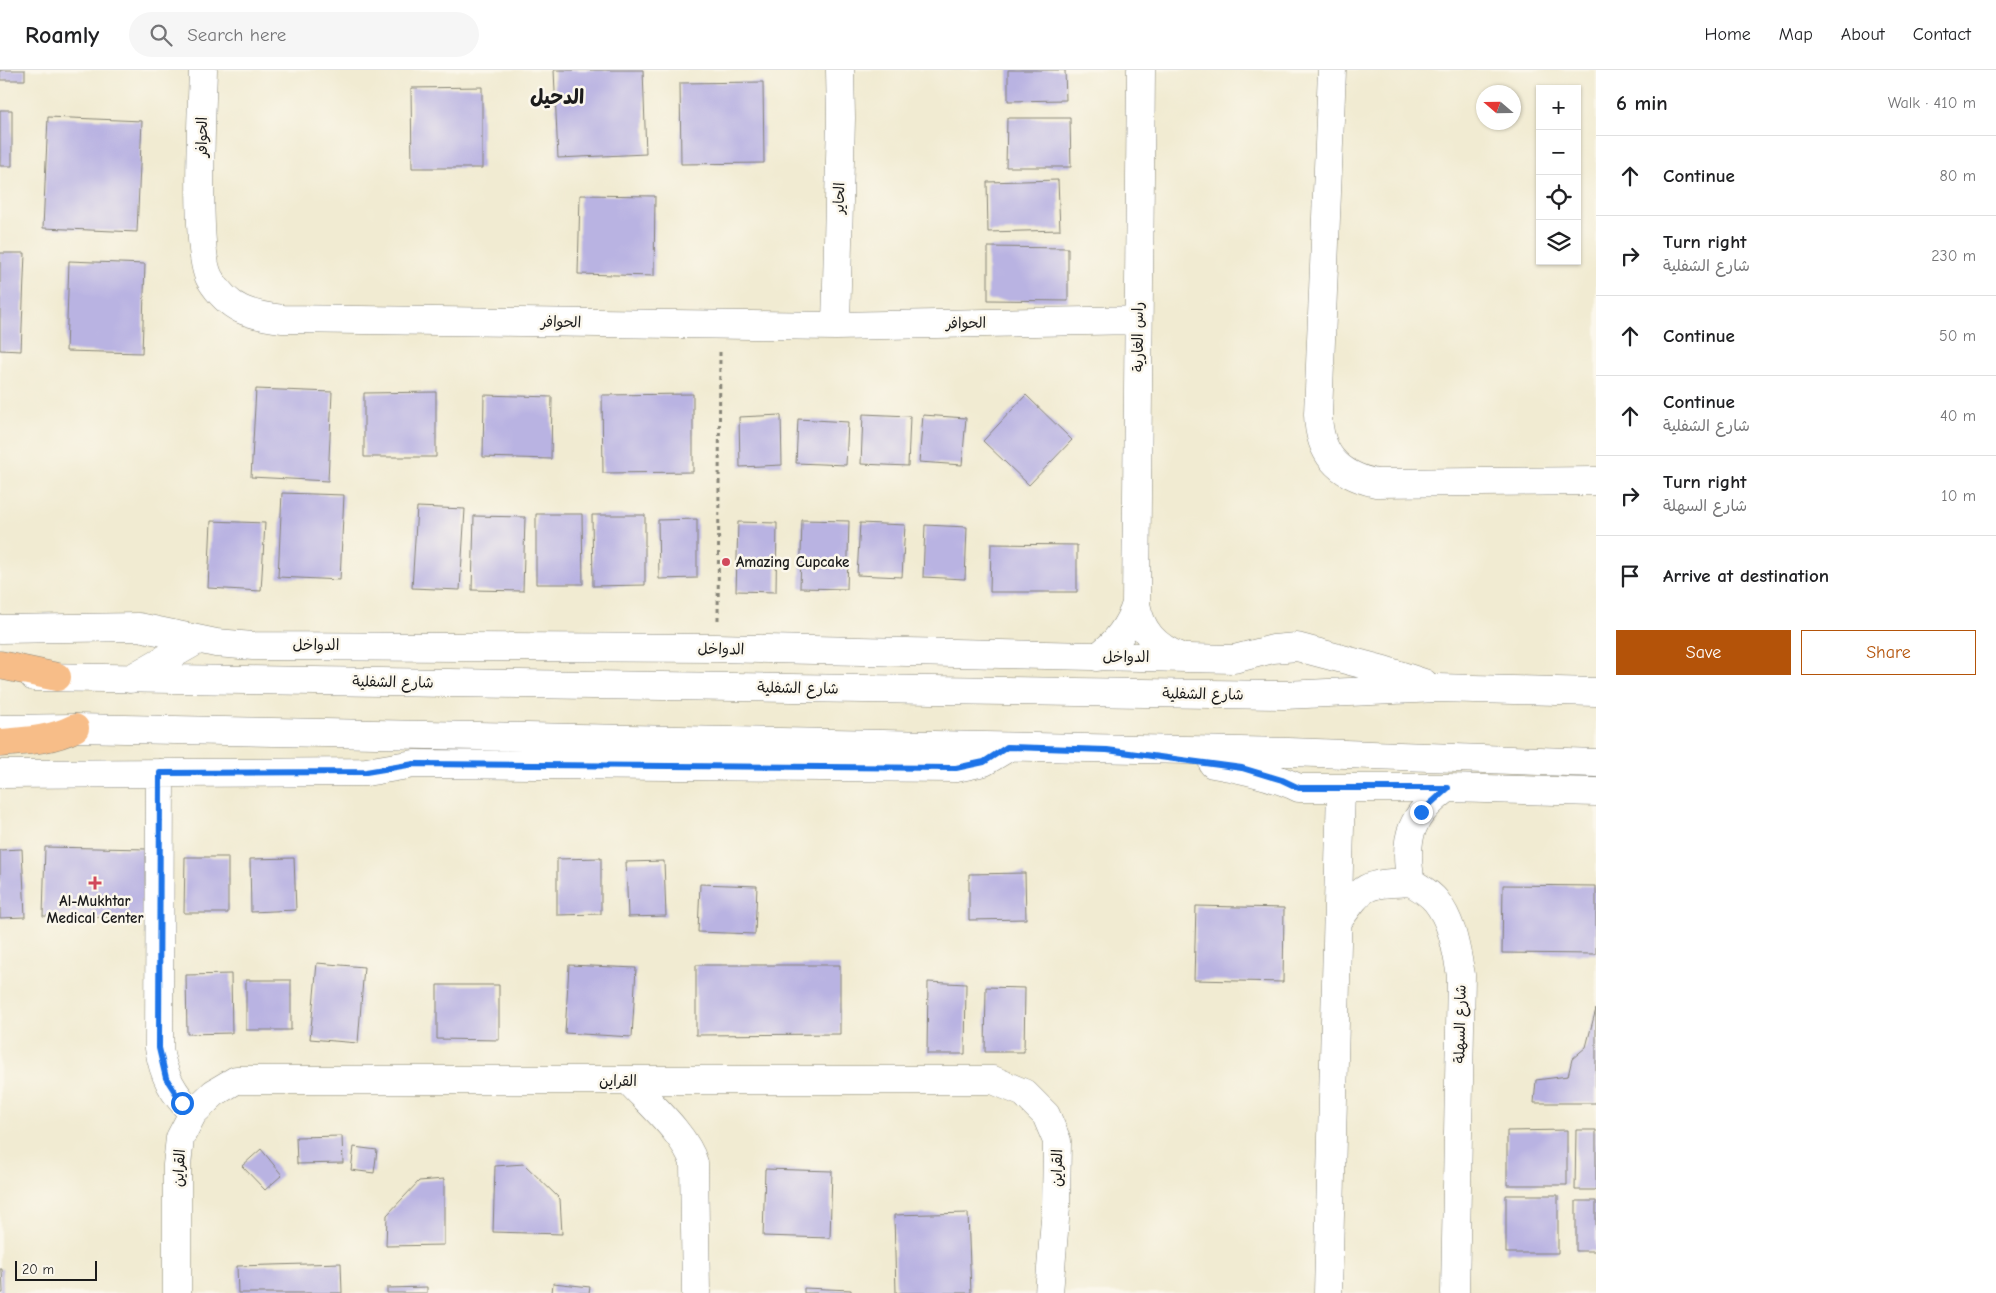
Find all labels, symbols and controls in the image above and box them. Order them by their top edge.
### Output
search box [129,12,479,57]
text: Roamly [25,21,99,49]
icon: search [147,21,175,49]
text: Search here [187,24,286,46]
text: Home [1704,24,1751,45]
text: Map [1779,24,1813,45]
text: About [1841,24,1885,45]
text: Contact [1913,24,1971,45]
north arrow [1476,85,1521,130]
map controls [1536,85,1581,265]
button: + [1536,85,1581,130]
district label: الدحيل [530,86,584,109]
text: 6 min [1616,91,1668,115]
text: Walk · 410 m [1888,94,1976,112]
street label: الحوافر [193,117,211,158]
button: − [1536,130,1581,175]
icon: ahead [1616,162,1644,190]
text: Continue [1663,165,1735,187]
text: 80 m [1939,167,1976,185]
button: locate [1536,175,1581,220]
street label: الحاير [830,182,848,216]
button: layers [1536,220,1581,265]
text: Turn right [1663,231,1747,253]
icon: right [1616,242,1644,270]
text: 230 m [1931,247,1976,265]
text: شارع الشفلية [1663,257,1750,275]
street label: راس الغارية [1129,302,1147,372]
street label: الحوافر [540,313,581,331]
street label: الحوافر [945,314,986,332]
icon: ahead [1616,322,1644,350]
text: Continue [1663,325,1735,347]
text: 50 m [1939,327,1976,345]
text: Continue [1663,391,1735,413]
icon: ahead [1616,402,1644,430]
text: 40 m [1940,407,1976,425]
text: شارع الشفلية [1663,417,1750,435]
text: Turn right [1663,471,1747,493]
icon: right [1616,482,1644,510]
text: 10 m [1941,487,1976,505]
text: شارع السهلة [1663,497,1747,515]
place label: Amazing Cupcake [736,553,849,571]
marker: Amazing Cupcake [720,556,732,568]
icon: arrive [1616,562,1644,590]
text: Arrive at destination [1663,565,1829,587]
button: Save [1616,630,1791,675]
button: Share [1801,630,1976,675]
street label: الدواخل [293,636,339,654]
street label: الدواخل [697,640,745,658]
street label: الدواخل [1103,648,1149,666]
street label: شارع الشفلية [352,672,434,693]
street label: شارع الشفلية [757,678,839,699]
street label: شارع الشفلية [1162,684,1244,705]
route end [1410,801,1433,824]
marker: Al-Mukhtar Medical Center [88,876,102,890]
place label: Al-Mukhtar Medical Center [47,892,143,927]
street label: شارع السهلة [1450,984,1471,1064]
street label: القراين [599,1072,637,1090]
route start [171,1092,194,1115]
street label: القراين [169,1149,189,1187]
street label: القراين [1048,1149,1066,1187]
scale bar [15,1258,98,1281]
text: 20 m [22,1261,54,1278]

